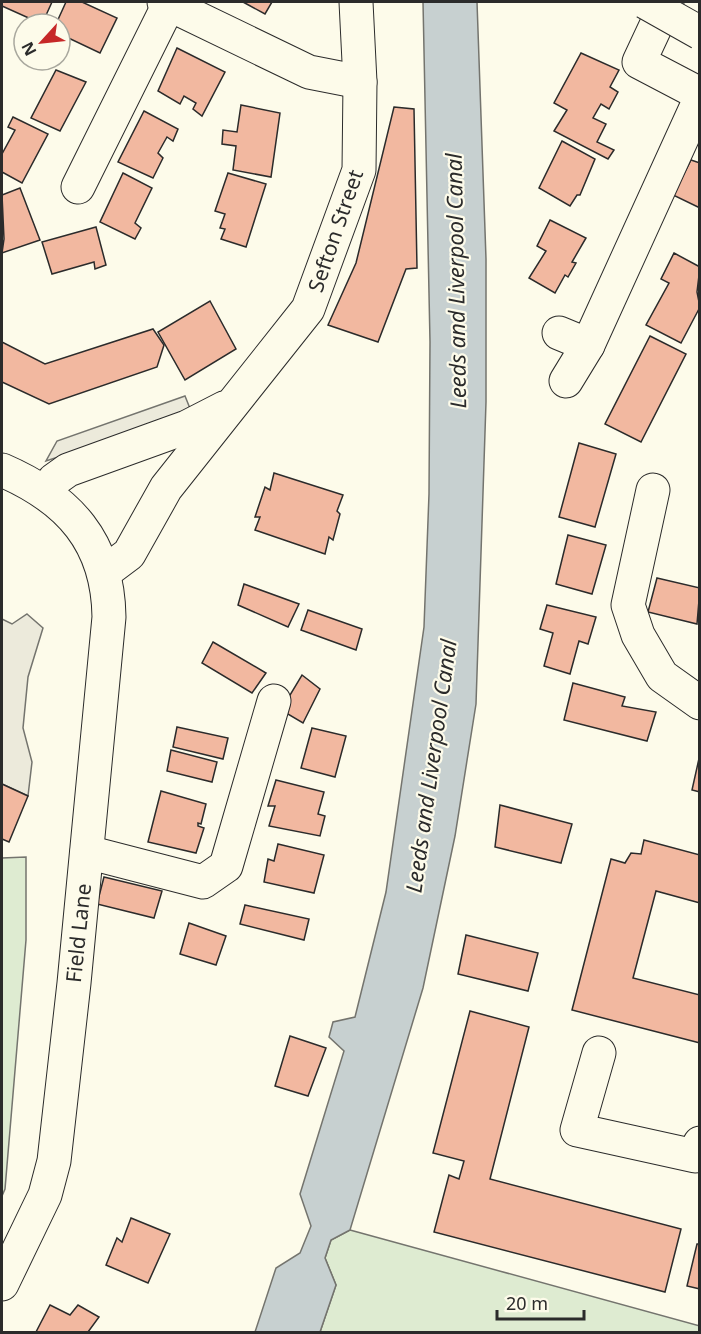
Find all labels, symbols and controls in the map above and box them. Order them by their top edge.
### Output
north arrow [12,12,72,72]
text: N [16,38,41,60]
water label: Leeds and Liverpool Canal [438,152,472,409]
street label: Sefton Street [301,165,369,296]
water label: Leeds and Liverpool Canal [397,636,463,894]
street label: Field Lane [59,882,97,984]
scale bar [497,1283,584,1321]
text: 20 m [506,1291,548,1315]

